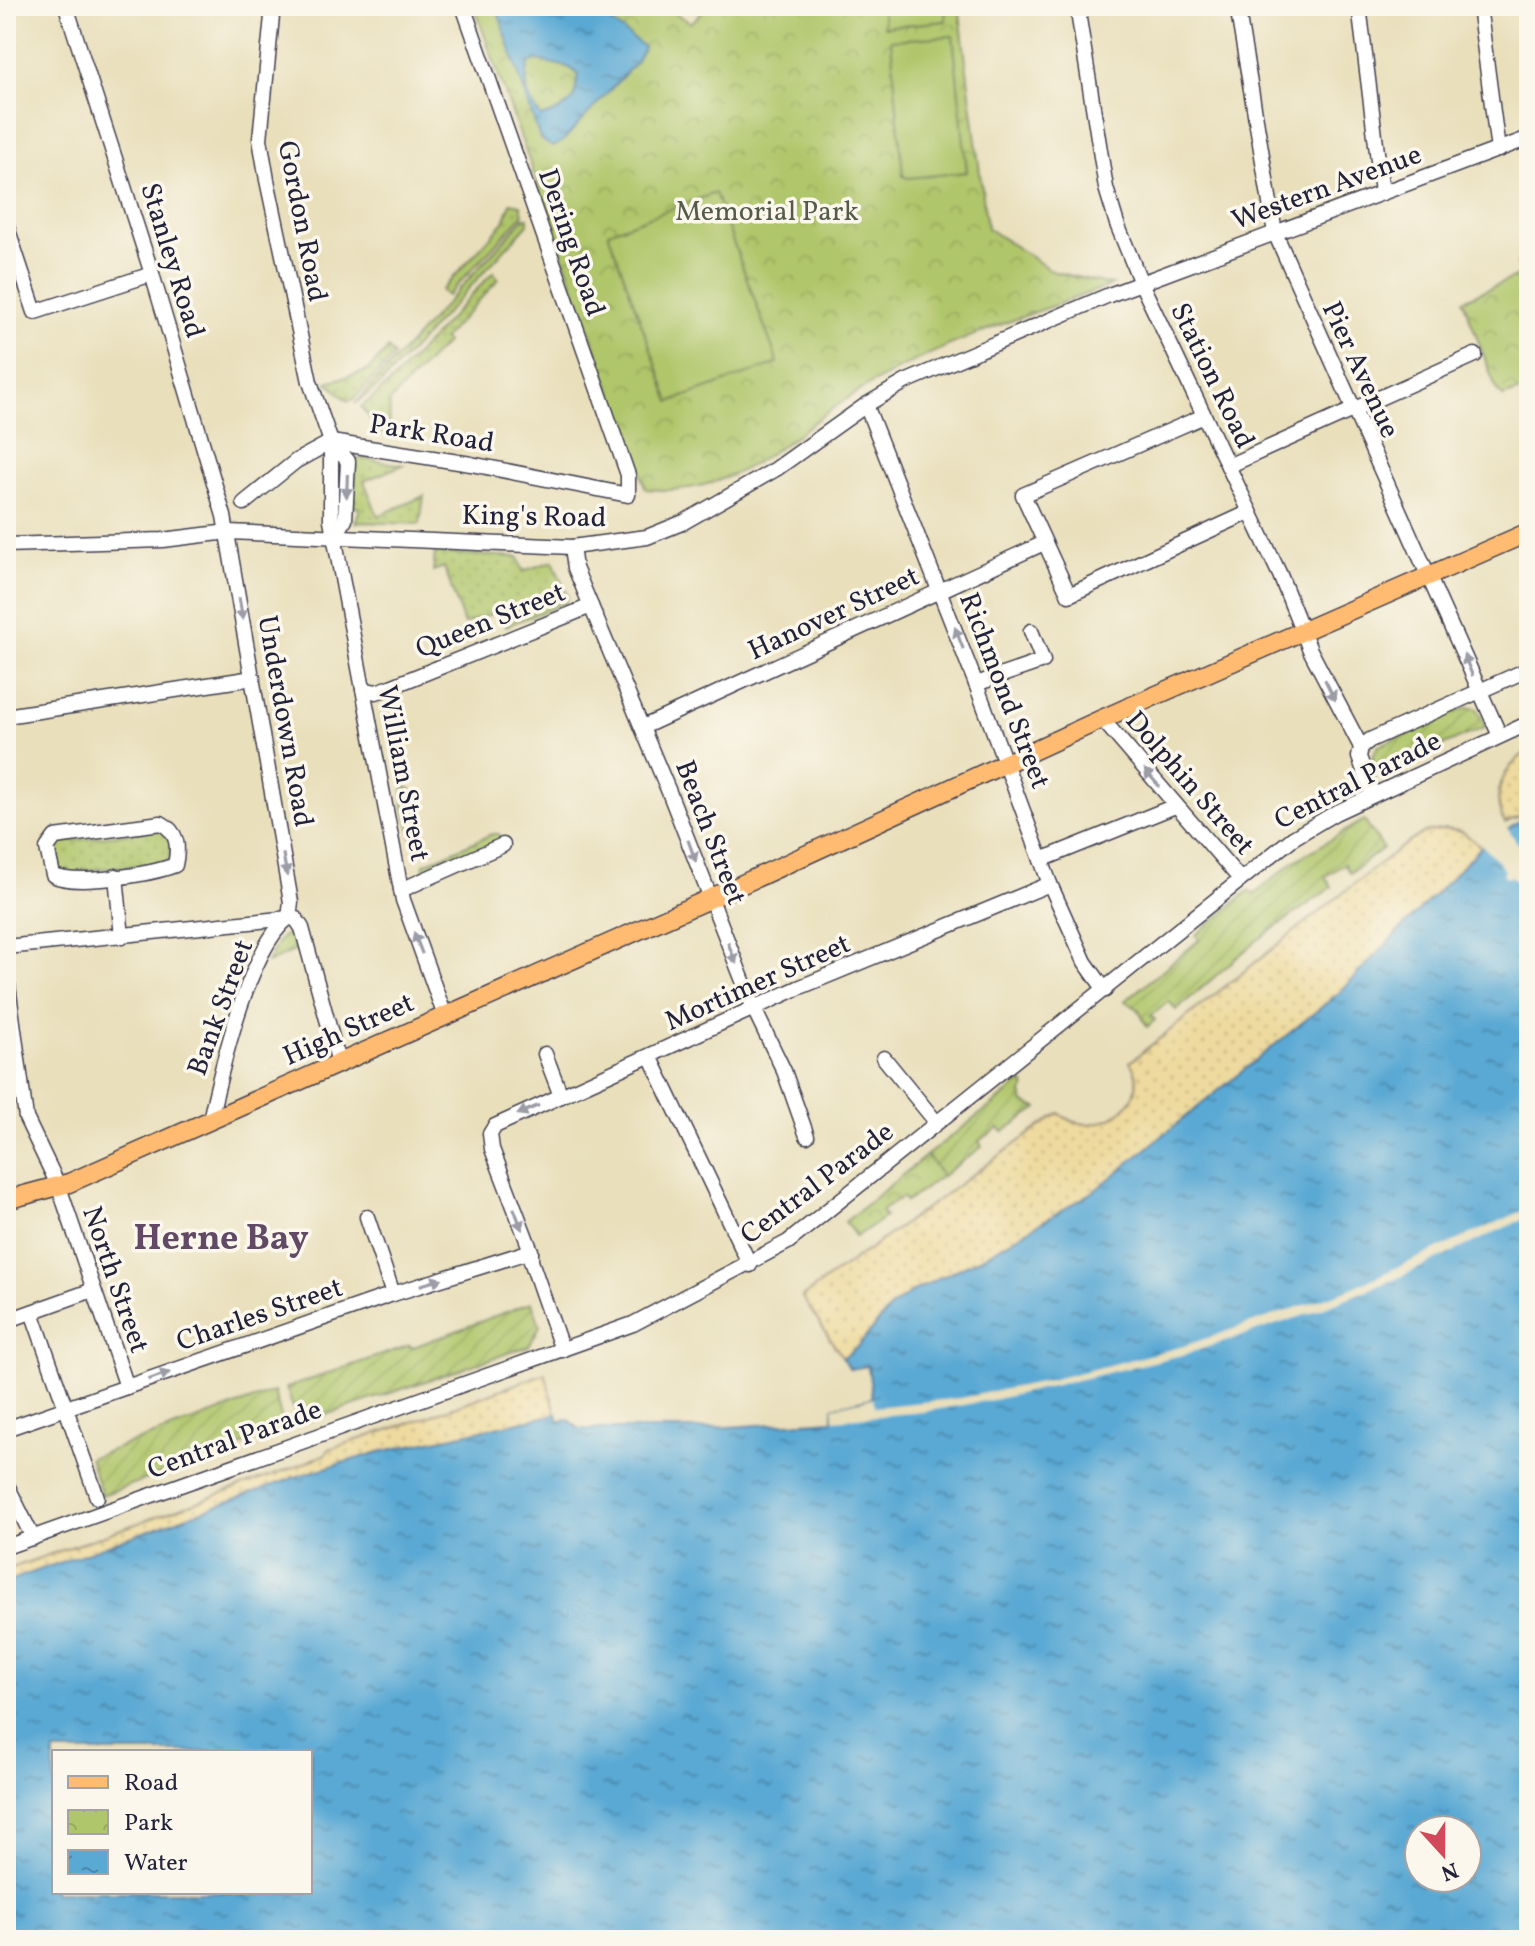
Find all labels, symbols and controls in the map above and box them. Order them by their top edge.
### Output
street label: Western Avenue [1226,136,1427,241]
street label: Gordon Road [267,138,336,305]
street label: Dering Road [527,164,614,322]
street label: Stanley Road [130,178,214,343]
park label: Memorial Park [675,193,859,232]
street label: Pier Avenue [1311,295,1408,445]
street label: Station Road [1160,297,1264,455]
street label: Park Road [366,405,497,464]
one-way arrow [340,474,353,499]
street label: King's Road [461,497,607,538]
street label: Hanover Street [742,558,926,671]
street label: Queen Street [410,574,572,669]
street label: Richmond Street [948,587,1059,795]
one-way arrow [235,596,248,621]
street label: Underdown Road [247,613,322,830]
one-way arrow [952,626,965,650]
one-way arrow [1461,653,1474,677]
one-way arrow [1323,679,1337,702]
street label: William Street [366,682,439,865]
street label: Dolphin Street [1115,703,1263,864]
street label: Central Parade [1268,722,1448,840]
street label: Beach Street [664,755,755,911]
one-way arrow [1143,769,1161,788]
one-way arrow [686,839,699,863]
one-way arrow [279,853,292,878]
street label: Mortimer Street [659,925,857,1042]
one-way arrow [411,931,424,955]
street label: Bank Street [179,934,264,1081]
one-way arrow [725,941,738,965]
street label: High Street [277,984,421,1076]
one-way arrow [516,1104,539,1117]
street label: Central Parade [733,1113,902,1255]
street label: North Street [71,1201,158,1358]
one-way arrow [512,1207,525,1231]
district label: Herne Bay [133,1215,309,1265]
street label: Charles Street [172,1269,348,1362]
one-way arrow [420,1275,444,1287]
one-way arrow [147,1369,171,1381]
street label: Central Parade [142,1391,327,1490]
legend [52,1750,312,1894]
text: Road [124,1767,178,1801]
text: Park [124,1807,173,1841]
north arrow [1403,1814,1483,1894]
text: Water [124,1847,188,1881]
text: N [1436,1853,1462,1888]

